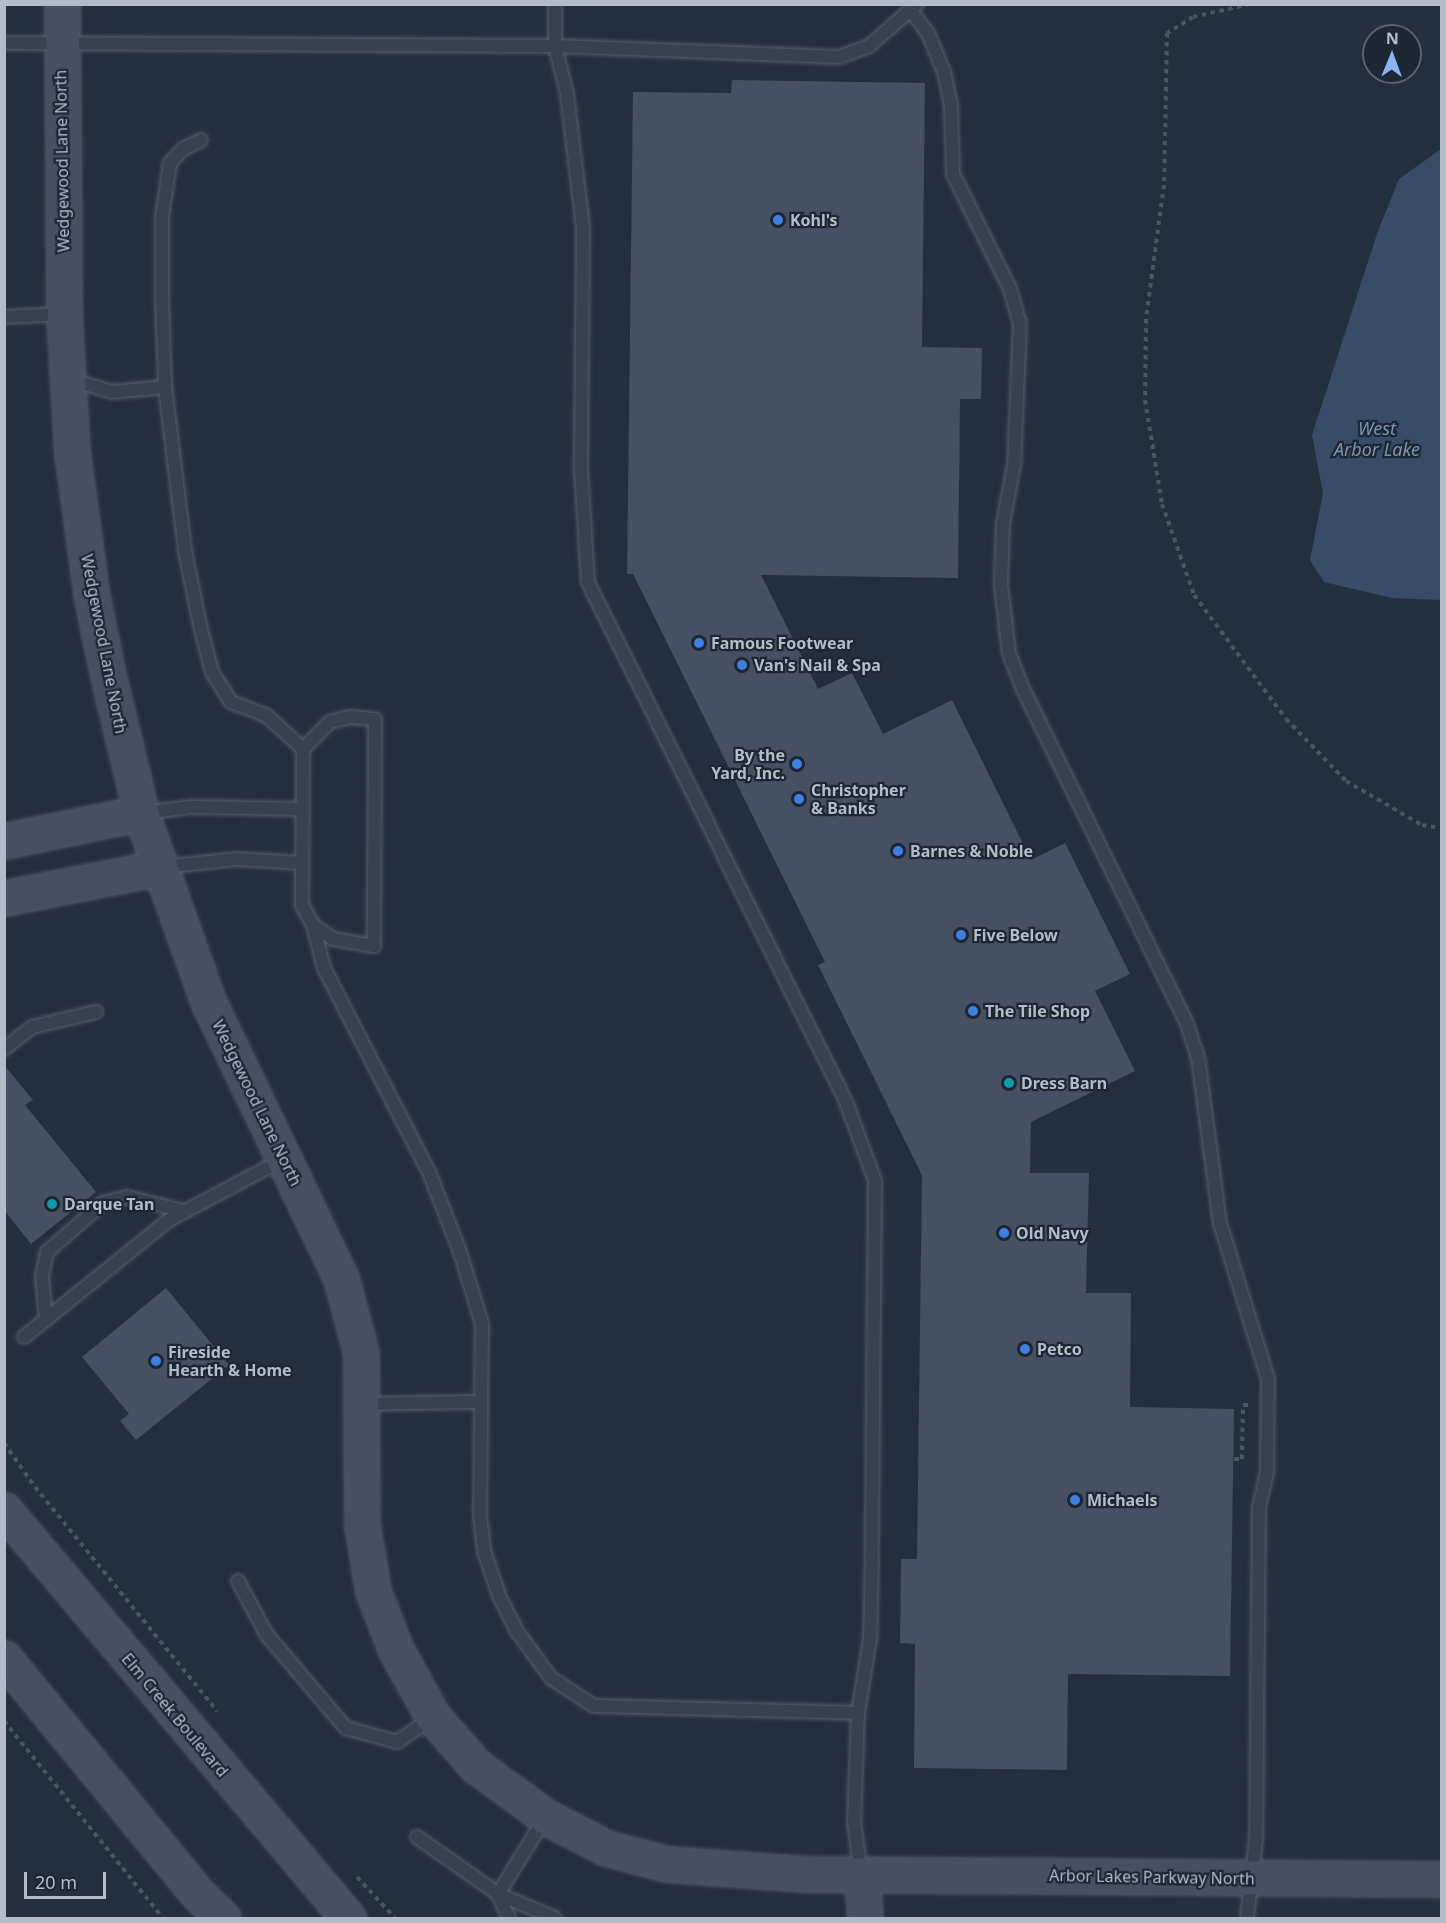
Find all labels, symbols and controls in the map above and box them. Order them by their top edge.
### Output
north arrow [1362,24,1422,84]
text: N [1386,27,1399,49]
street label: Wedgewood Lane North [51,70,73,252]
place label: Kohl's [790,210,838,230]
marker: Kohl's [771,213,785,227]
water label: West Arbor Lake [1334,418,1420,460]
street label: Wedgewood Lane North [77,553,131,735]
place label: Famous Footwear [711,633,853,653]
marker: Famous Footwear [692,636,706,650]
place label: Van's Nail & Spa [754,655,881,675]
marker: Van's Nail & Spa [735,658,749,672]
place label: By the Yard, Inc. [711,745,785,783]
marker: By the Yard, Inc. [790,757,804,771]
place label: Christopher & Banks [811,780,906,818]
marker: Christopher & Banks [792,792,806,806]
place label: Barnes & Noble [910,841,1033,861]
marker: Barnes & Noble [891,844,905,858]
place label: Five Below [973,925,1058,945]
marker: Five Below [954,928,968,942]
place label: The Tile Shop [985,1001,1090,1021]
marker: The Tile Shop [966,1004,980,1018]
street label: Wedgewood Lane North [208,1017,306,1189]
place label: Dress Barn [1021,1073,1107,1093]
marker: Dress Barn [1002,1076,1016,1090]
place label: Darque Tan [64,1194,154,1214]
marker: Darque Tan [45,1197,59,1211]
place label: Old Navy [1016,1223,1089,1243]
marker: Old Navy [997,1226,1011,1240]
place label: Petco [1037,1339,1082,1359]
place label: Fireside Hearth & Home [168,1342,292,1380]
marker: Petco [1018,1342,1032,1356]
marker: Fireside Hearth & Home [149,1354,163,1368]
place label: Michaels [1087,1490,1157,1510]
marker: Michaels [1068,1493,1082,1507]
street label: Elm Creek Boulevard [118,1649,232,1781]
scale bar [27,1860,110,1898]
street label: Arbor Lakes Parkway North [1049,1866,1255,1888]
text: 20 m [35,1870,77,1894]

